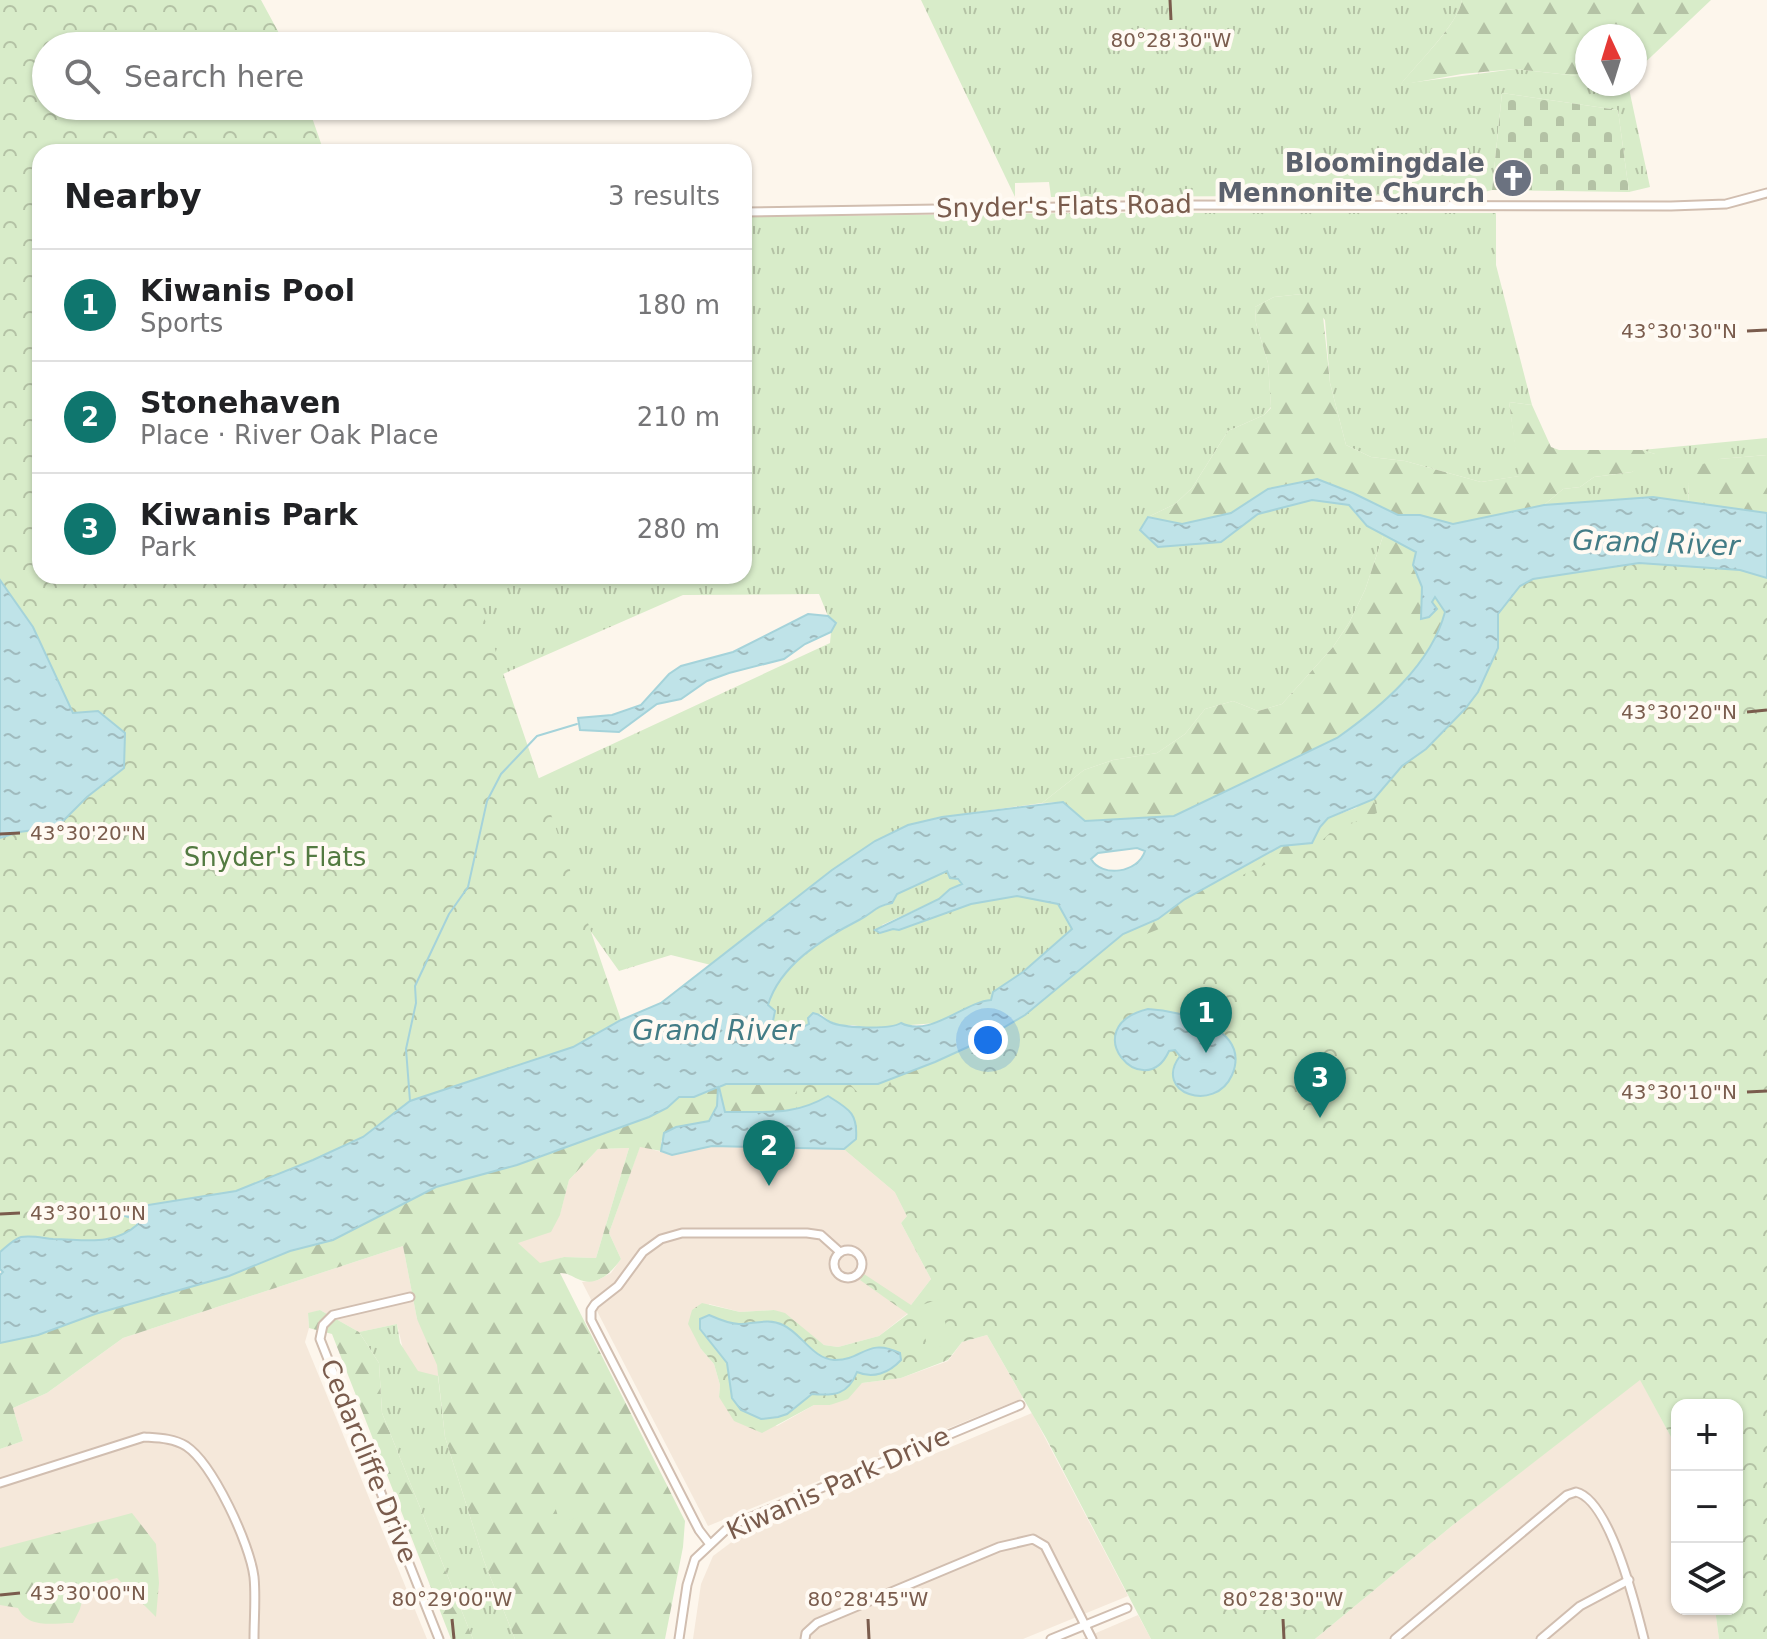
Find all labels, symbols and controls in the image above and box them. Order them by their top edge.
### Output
north arrow [1575,24,1647,96]
text: 80°28'30"W [1111,28,1232,52]
search box [32,32,752,120]
icon: search [60,54,104,98]
text: Search here [124,59,304,94]
place label: Bloomingdale Mennonite Church [1217,148,1485,208]
church icon: Bloomingdale Mennonite Church [1492,157,1534,199]
text: Nearby [64,176,202,216]
text: 3 results [608,181,720,211]
street label: Snyder's Flats Road [936,189,1192,223]
text: Kiwanis Pool [140,273,355,308]
text: 1 [81,290,99,320]
text: 180 m [637,290,720,320]
text: Sports [140,308,223,338]
text: 43°30'30"N [1621,319,1737,343]
text: Stonehaven [140,385,341,420]
text: 2 [81,402,99,432]
text: 210 m [637,402,720,432]
text: Place · River Oak Place [140,420,438,450]
text: Kiwanis Park [140,497,358,532]
text: 3 [81,514,99,544]
text: 280 m [637,514,720,544]
water label: Grand River [1572,524,1742,562]
text: Park [140,532,196,562]
text: 43°30'20"N [1621,700,1737,724]
text: 43°30'20"N [30,821,146,845]
park label: Snyder's Flats [184,842,366,872]
pin: 1 [1180,987,1232,1053]
water label: Grand River [632,1014,801,1047]
your location [968,1020,1008,1060]
pin: 3 [1294,1052,1346,1118]
text: 43°30'10"N [1621,1080,1737,1104]
pin: 2 [743,1120,795,1186]
text: 43°30'10"N [30,1201,146,1225]
street label: Cedarcliffe Drive [314,1355,424,1567]
map controls [1671,1399,1743,1615]
button: + [1671,1399,1743,1471]
street label: Kiwanis Park Drive [722,1420,954,1546]
button: − [1671,1471,1743,1543]
button: layers [1671,1543,1743,1615]
text: 43°30'00"N [30,1581,146,1605]
text: 80°29'00"W [392,1587,513,1611]
text: 80°28'45"W [808,1587,929,1611]
text: 80°28'30"W [1223,1587,1344,1611]

